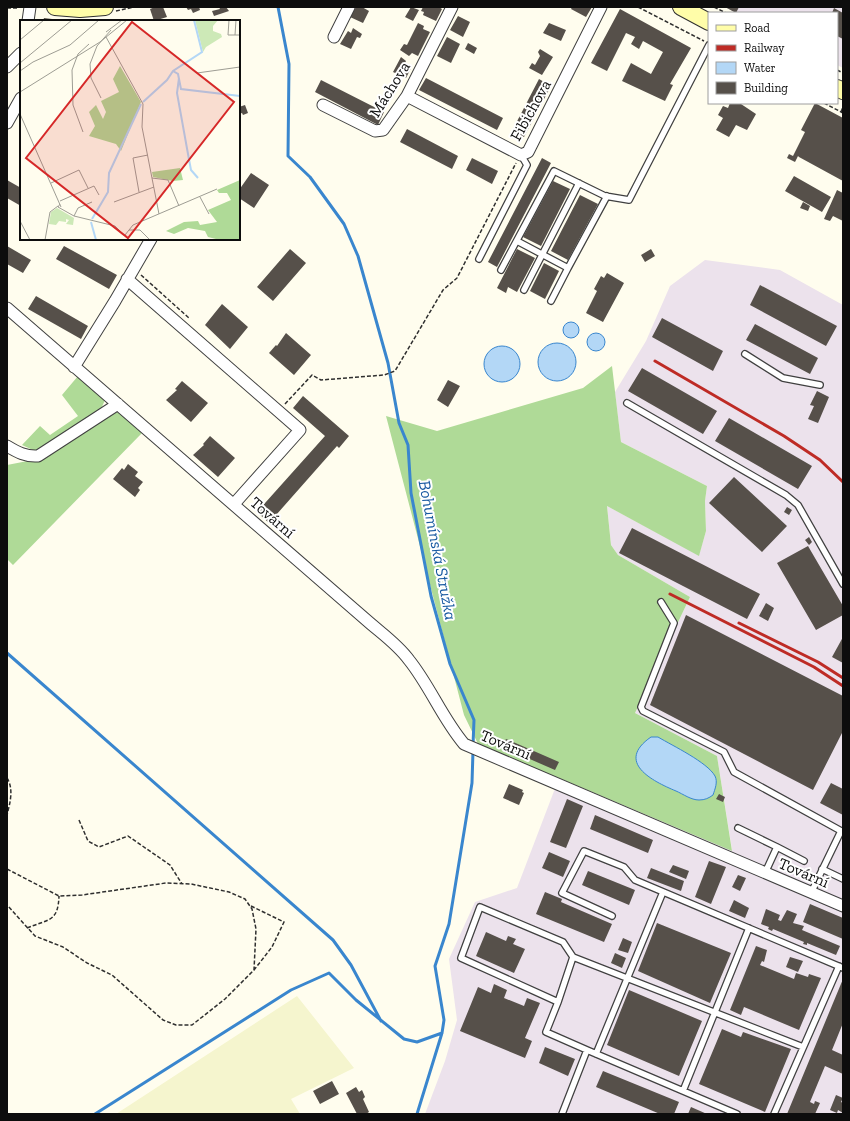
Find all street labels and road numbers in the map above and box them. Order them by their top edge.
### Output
street label: Máchova [365,58,414,121]
street label: Fibichova [506,76,555,144]
street label: Tovární [246,493,299,542]
street label: Tovární [478,725,534,764]
street label: Tovární [776,853,832,892]

